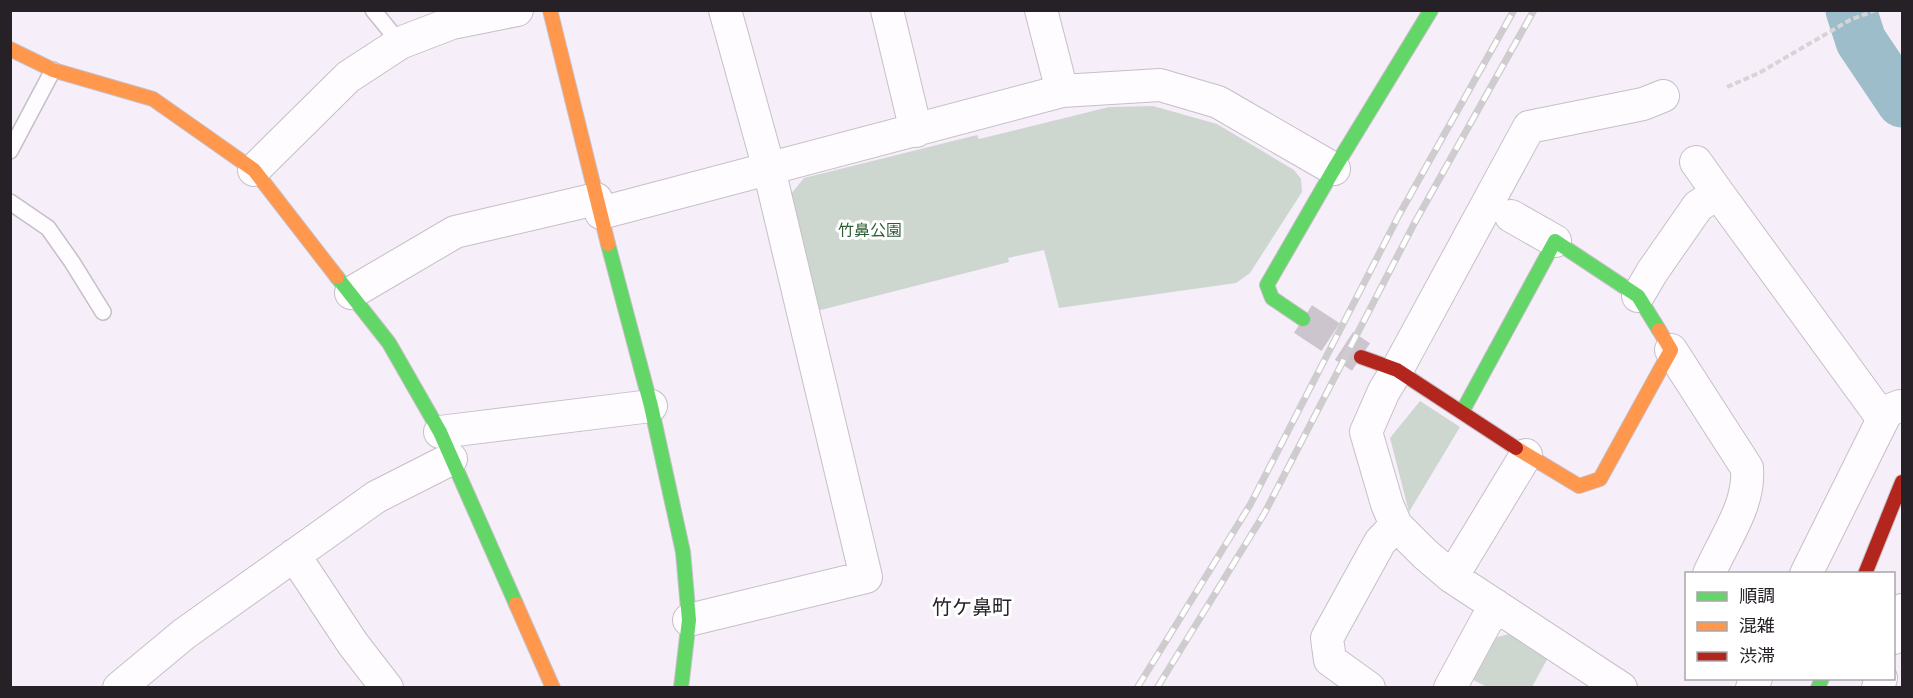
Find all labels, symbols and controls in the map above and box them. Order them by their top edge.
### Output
park label: 竹鼻公園 [838,221,902,240]
legend [1685,572,1895,680]
text: 順調 [1739,585,1775,606]
district label: 竹ケ鼻町 [932,595,1012,619]
text: 混雑 [1739,615,1775,636]
text: 渋滞 [1739,645,1775,666]

